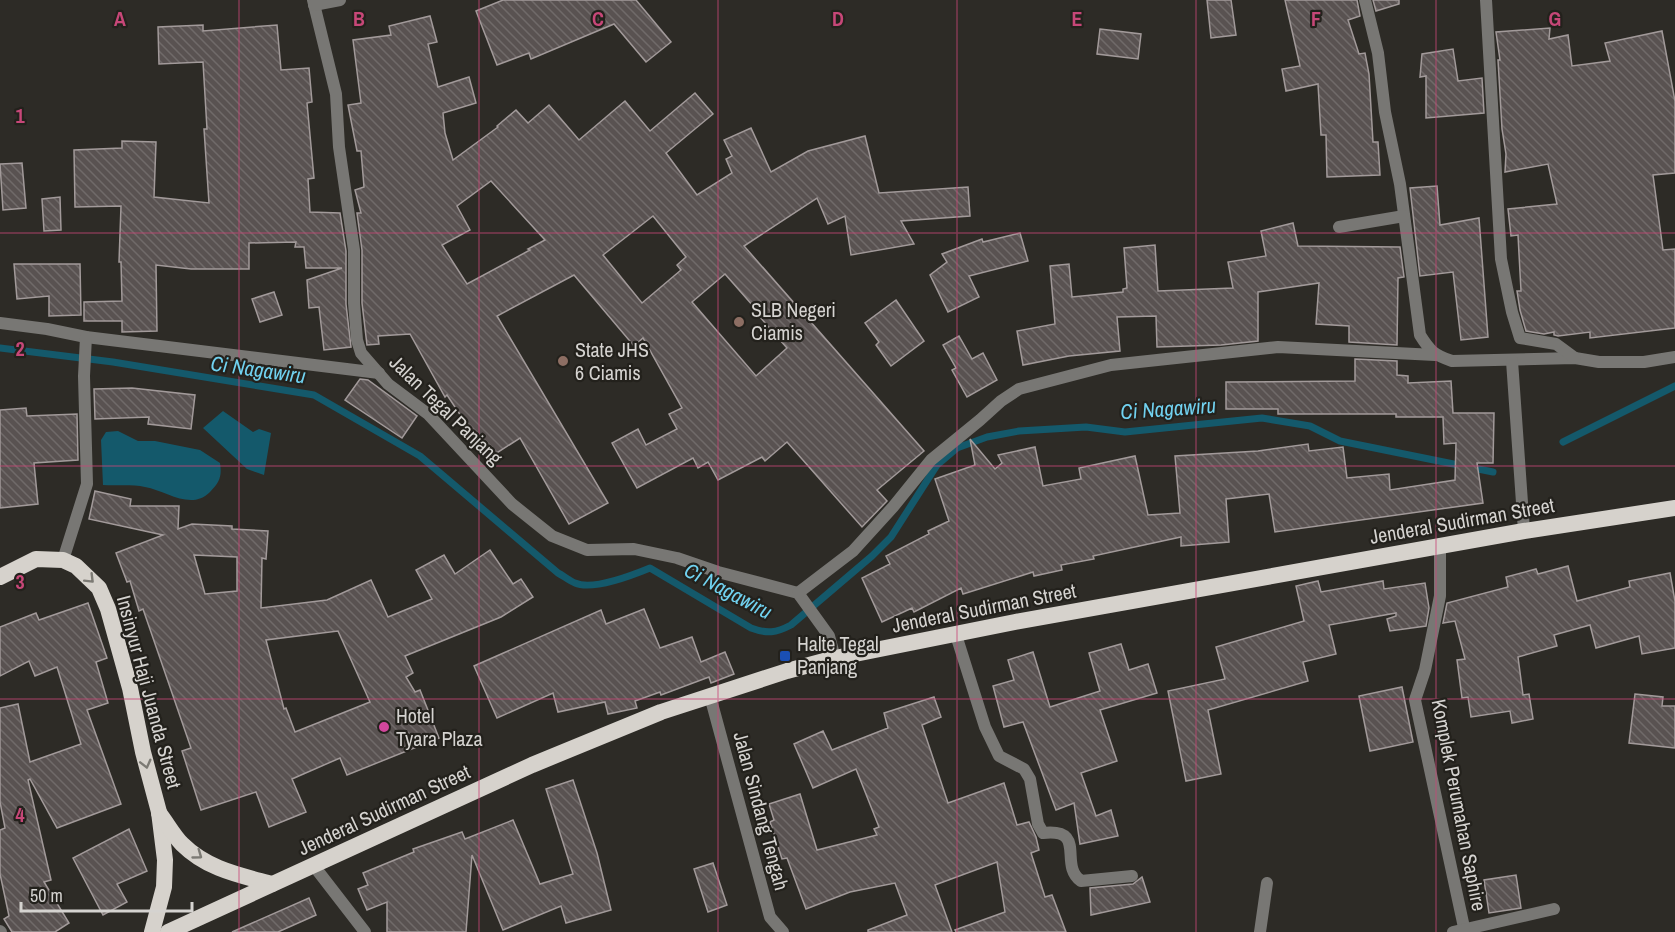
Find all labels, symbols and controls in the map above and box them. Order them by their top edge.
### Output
text: A [114,5,126,32]
text: B [353,5,365,32]
text: C [592,5,604,32]
text: D [832,5,844,32]
text: E [1072,5,1083,32]
text: F [1311,5,1321,32]
text: G [1549,5,1561,32]
text: 1 [15,102,25,129]
place label: SLB Negeri Ciamis [751,296,836,346]
marker: SLB Negeri Ciamis [732,315,746,329]
text: 2 [15,335,25,362]
place label: State JHS 6 Ciamis [575,336,649,386]
water label: Ci Nagawiru [209,348,308,391]
street label: Jalan Tegal Panjang [384,349,509,471]
marker: State JHS 6 Ciamis [556,354,570,368]
water label: Ci Nagawiru [1119,391,1217,426]
street label: Jenderal Sudirman Street [1368,491,1557,550]
water label: Ci Nagawiru [679,555,778,626]
text: 3 [15,568,25,595]
one-way arrow [83,572,93,583]
street label: Jenderal Sudirman Street [890,576,1079,639]
street label: Insinyur Haji Juanda Street [111,592,188,792]
place label: Halte Tegal Panjang [797,630,879,680]
marker: Halte Tegal Panjang [778,649,792,663]
street label: Komplek Perumahan Saphire [1426,697,1493,913]
place label: Hotel Tyara Plaza [396,702,483,752]
marker: Hotel Tyara Plaza [377,720,391,734]
street label: Jalan Sindang Tengah [727,729,796,893]
one-way arrow [139,758,152,768]
street label: Jenderal Sudirman Street [293,758,475,861]
text: 4 [15,801,25,828]
one-way arrow [191,848,202,859]
scale bar [21,875,192,913]
text: 50 m [30,883,63,908]

